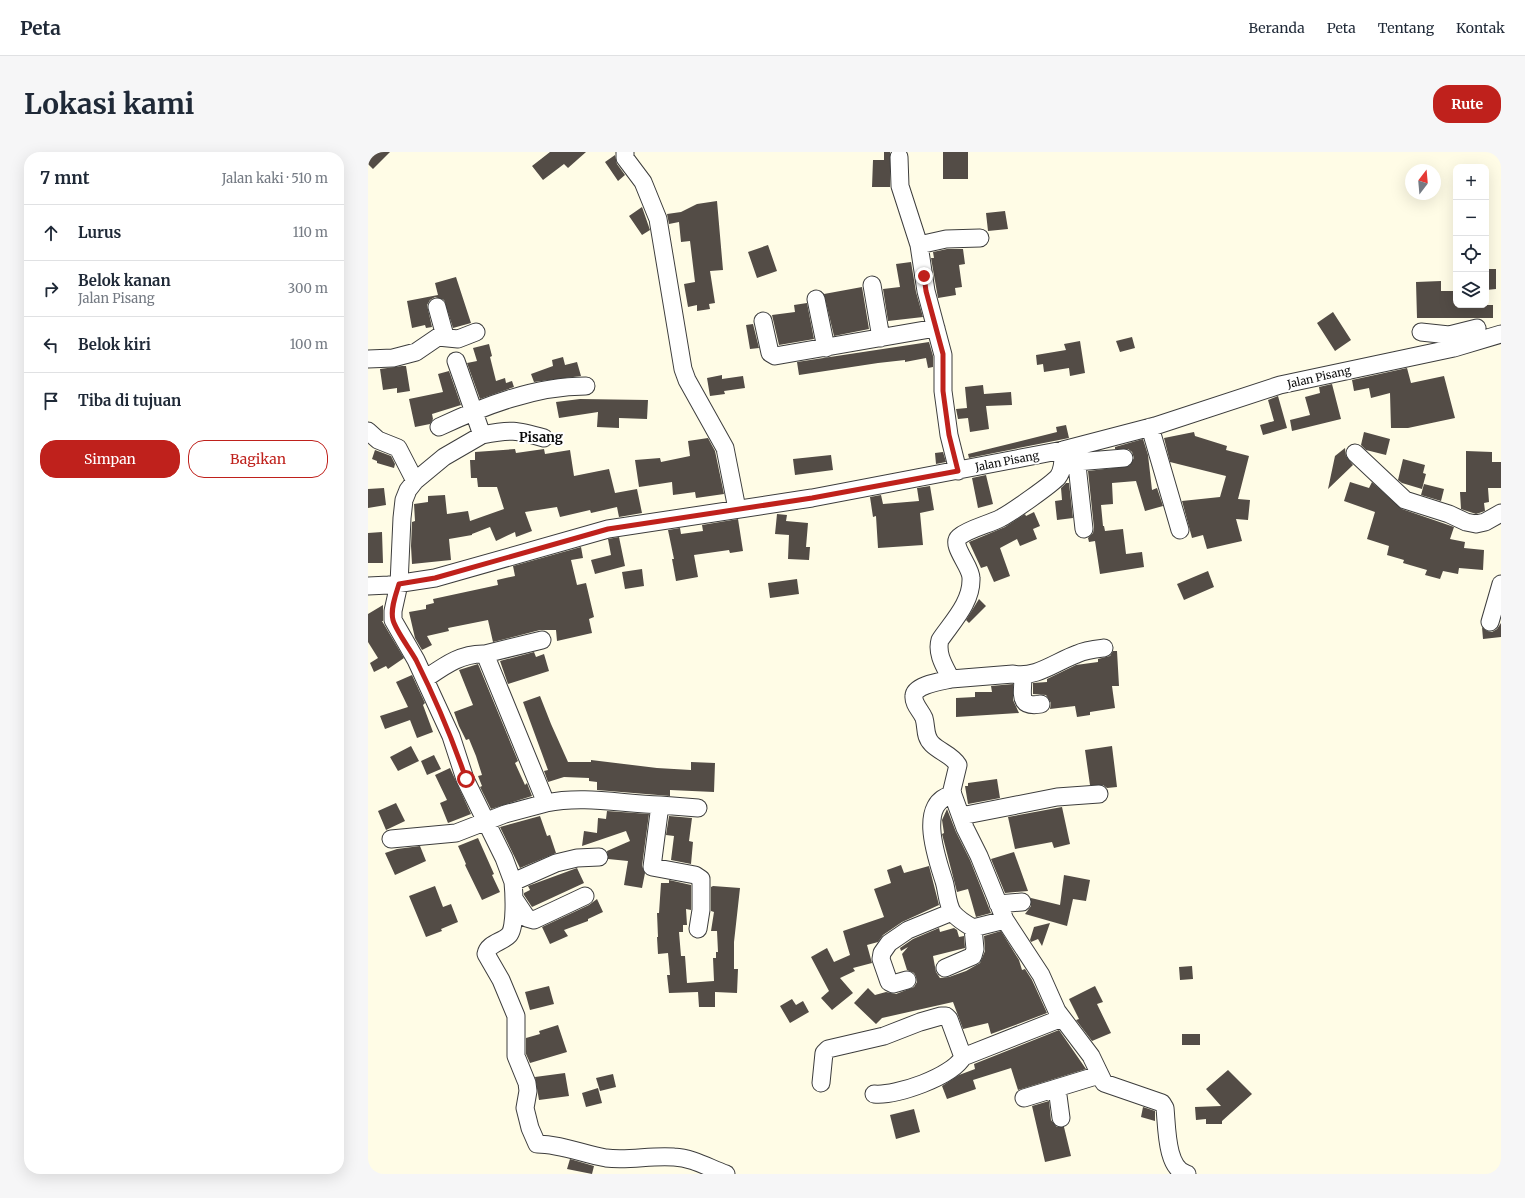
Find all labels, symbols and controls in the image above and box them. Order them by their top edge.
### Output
text: Peta [20,16,61,40]
text: Beranda [1249,19,1305,37]
text: Peta [1327,19,1356,37]
text: Tentang [1378,19,1434,37]
text: Kontak [1456,19,1505,37]
button: Rute [1433,85,1501,123]
text: Lokasi kami [24,86,194,122]
north arrow [1405,164,1441,200]
map controls [1453,164,1489,308]
button: + [1453,164,1489,200]
text: 7 mnt [40,167,90,189]
text: Jalan kaki · 510 m [222,170,328,187]
button: − [1453,200,1489,236]
icon: ahead [40,222,62,244]
text: Lurus [78,223,121,242]
text: 110 m [293,224,328,241]
button: locate [1453,236,1489,272]
route end [915,267,933,285]
text: Belok kanan [78,271,171,290]
button: layers [1453,272,1489,308]
icon: right [40,278,62,300]
text: 300 m [288,280,328,297]
text: Jalan Pisang [78,290,155,307]
icon: left [40,334,62,356]
text: Belok kiri [78,335,151,354]
text: 100 m [290,336,328,353]
street label: Jalan Pisang [1285,363,1352,391]
icon: arrive [40,390,62,412]
text: Tiba di tujuan [78,391,181,410]
district label: Pisang [519,429,563,446]
button: Simpan [40,440,180,478]
button: Bagikan [188,440,328,478]
street label: Jalan Pisang [973,448,1040,474]
route start [457,770,475,788]

